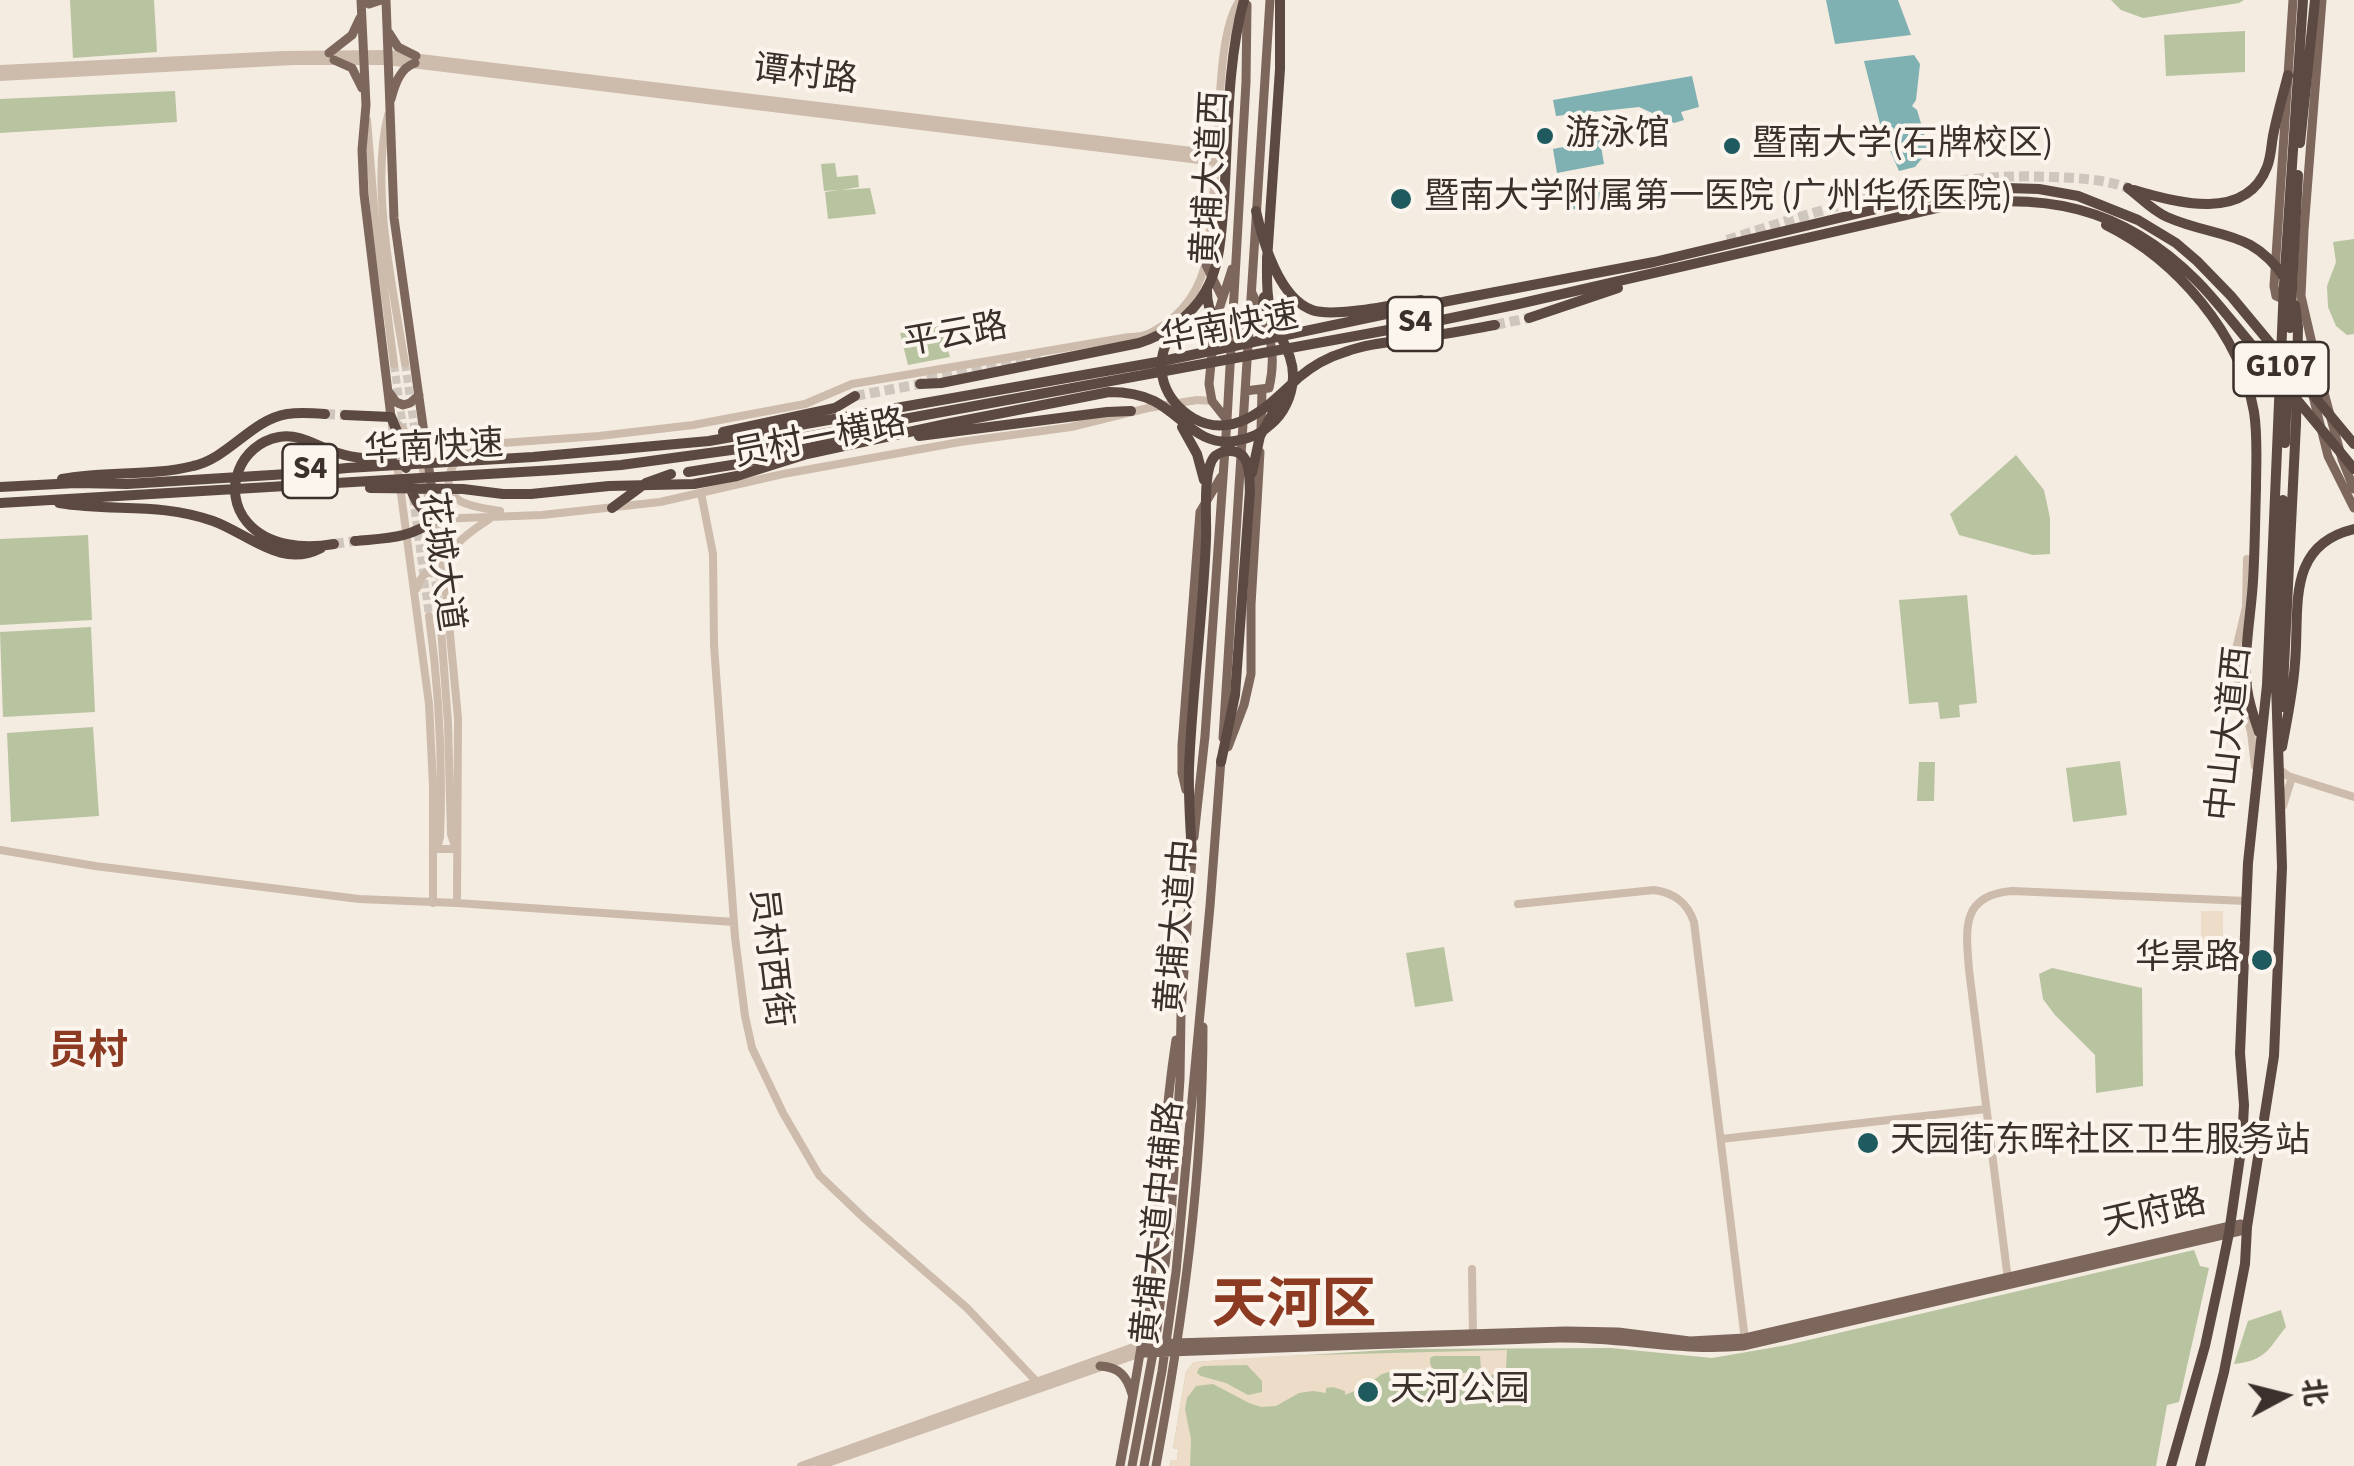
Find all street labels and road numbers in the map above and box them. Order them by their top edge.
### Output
street label: 谭村路 [750,50,860,104]
street label: 黄埔大道西 [1187,90,1239,266]
street label: 华南快速 [1157,297,1303,363]
road number: S4 [1388,297,1442,351]
street label: 平云路 [901,307,1011,367]
road number: G107 [2234,342,2328,396]
street label: 员村一横路 [730,404,910,478]
street label: 华南快速 [363,425,505,475]
road number: S4 [282,444,338,498]
street label: 花城大道 [408,490,470,634]
street label: 中山大道西 [2202,645,2262,823]
street label: 黄埔大道中 [1151,838,1209,1016]
street label: 员村西街 [739,886,797,1030]
street label: 黄埔大道中辅路 [1127,1099,1195,1347]
street label: 天府路 [2099,1183,2211,1247]

